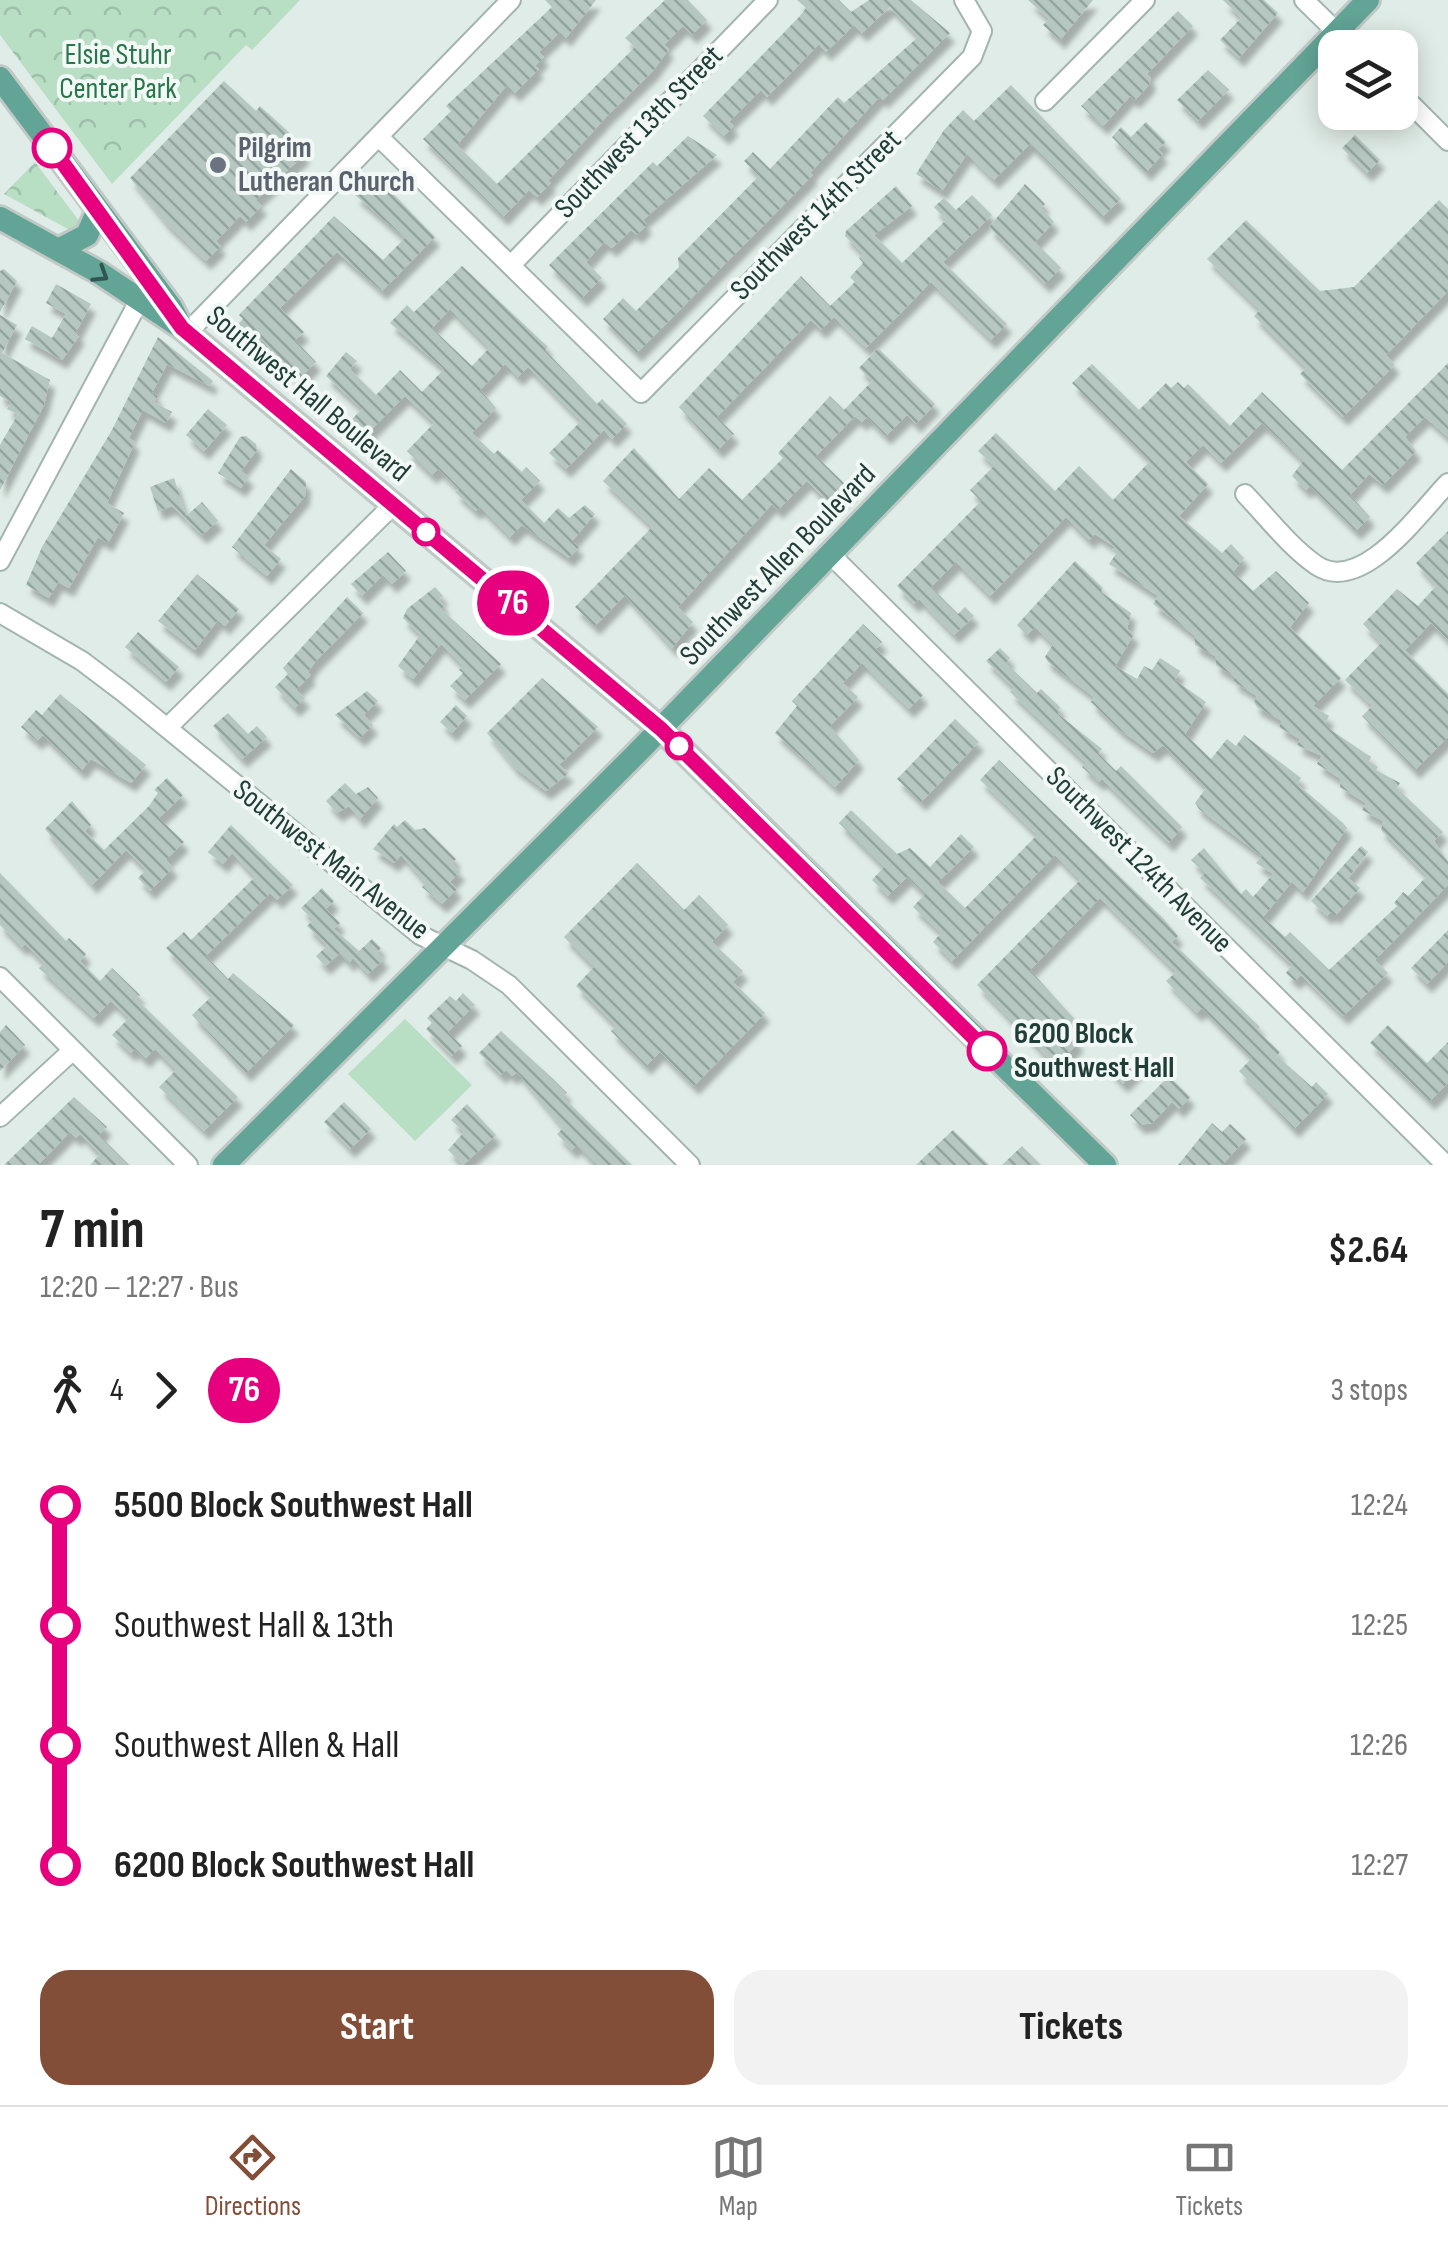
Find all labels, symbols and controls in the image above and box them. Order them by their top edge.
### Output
map controls [1318,30,1418,130]
button: layers [1318,30,1418,130]
park label: Elsie Stuhr Center Park [59,37,177,107]
street label: Southwest 13th Street [547,38,731,226]
street label: Southwest 14th Street [723,122,909,308]
unlabelled marker [33,129,71,167]
place label: Pilgrim Lutheran Church [238,130,415,200]
marker: Pilgrim Lutheran Church [207,154,229,176]
one-way arrow [90,263,108,282]
street label: Southwest Hall Boulevard [199,298,417,490]
street label: Southwest Allen Boulevard [672,457,884,673]
unlabelled marker [413,519,439,545]
line badge: 76 [468,570,558,636]
text: 76 [497,582,529,625]
unlabelled marker [666,733,692,759]
street label: Southwest 124th Avenue [1038,759,1240,961]
street label: Southwest Main Avenue [226,772,436,948]
place label: 6200 Block Southwest Hall [1014,1016,1174,1086]
marker: 6200 Block Southwest Hall [968,1032,1006,1070]
text: 7 min [40,1197,145,1264]
text: $2.64 [1328,1228,1408,1273]
text: 12:20 – 12:27 · Bus [40,1268,239,1307]
icon: walk [40,1363,95,1418]
icon: forward [138,1363,193,1418]
text: 76 [228,1369,260,1412]
text: 4 [110,1371,123,1410]
text: 3 stops [1330,1371,1408,1410]
text: 5500 Block Southwest Hall [114,1483,473,1528]
text: 12:24 [1351,1486,1408,1525]
text: Southwest Hall & 13th [114,1603,394,1648]
text: 12:25 [1351,1606,1408,1645]
text: Southwest Allen & Hall [114,1723,399,1768]
text: 12:26 [1350,1726,1408,1765]
text: 6200 Block Southwest Hall [114,1843,474,1888]
text: 12:27 [1351,1846,1408,1885]
button: Start [40,1970,714,2085]
button: Tickets [734,1970,1408,2085]
tab: Directions [205,2130,301,2223]
tab: Map [711,2130,766,2223]
tab: Tickets [1176,2130,1243,2223]

